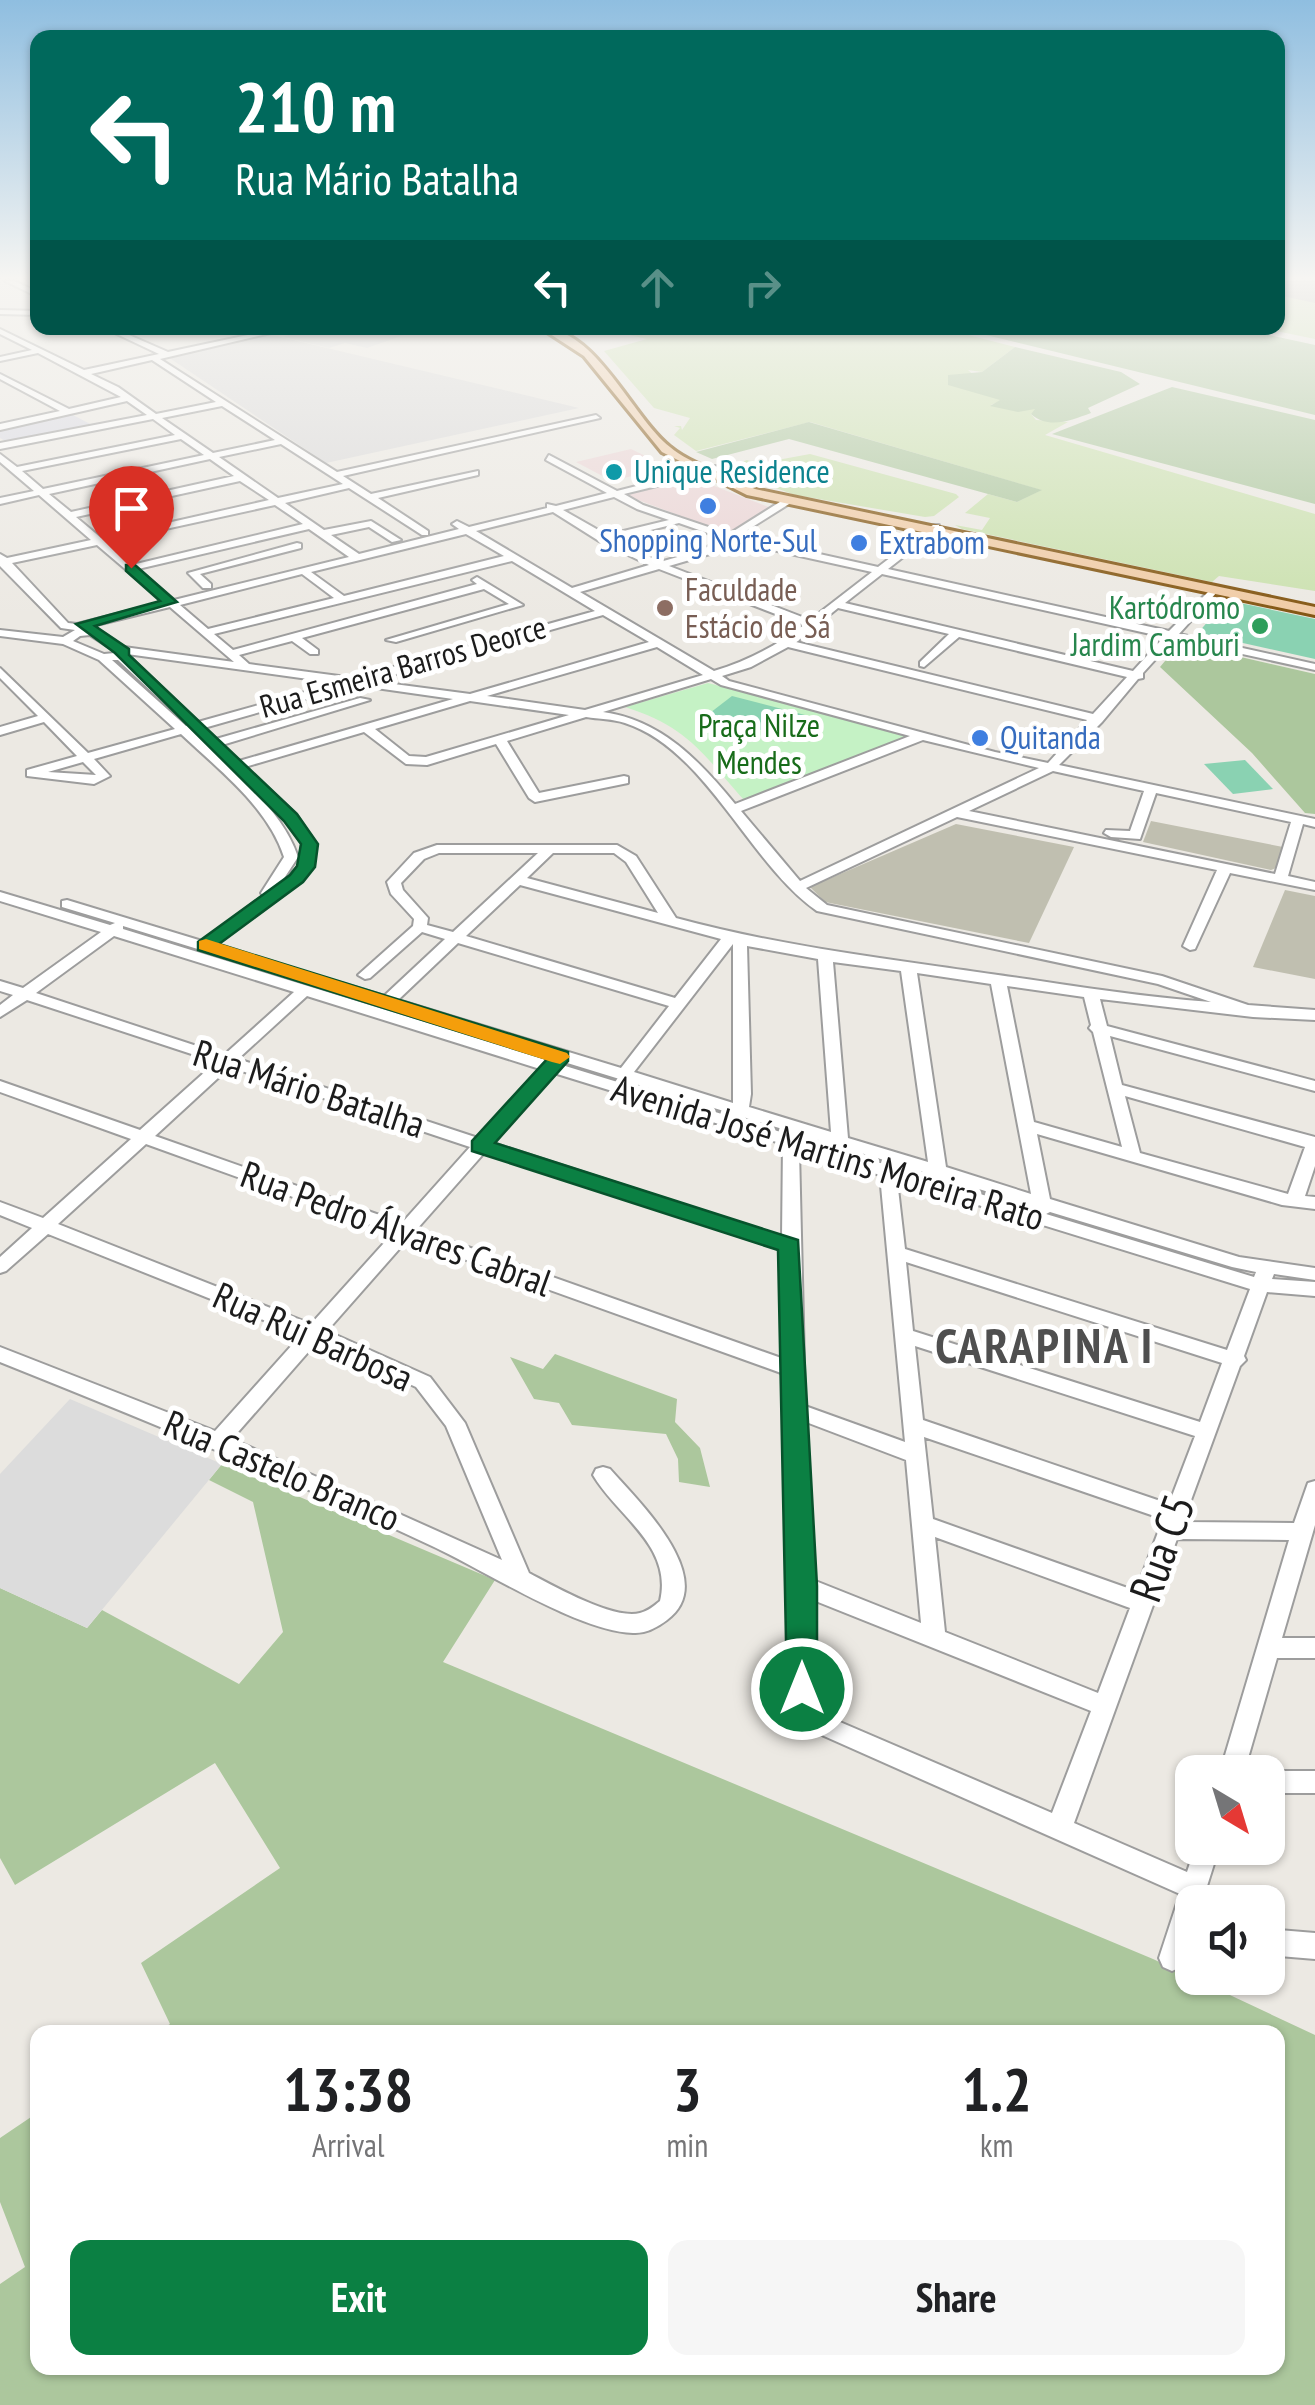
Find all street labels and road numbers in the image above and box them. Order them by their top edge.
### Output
street label: Rua Esmeira Barros Deorce [255,605,551,727]
street label: Rua Mário Batalha [188,1027,431,1148]
street label: Avenida José Martins Moreira Rato [606,1062,1051,1241]
street label: Rua Pedro Álvares Cabral [235,1149,559,1307]
street label: Rua Rui Barbosa [206,1270,421,1401]
street label: Rua Castelo Branco [157,1398,408,1541]
street label: Rua C5 [1115,1486,1207,1609]

